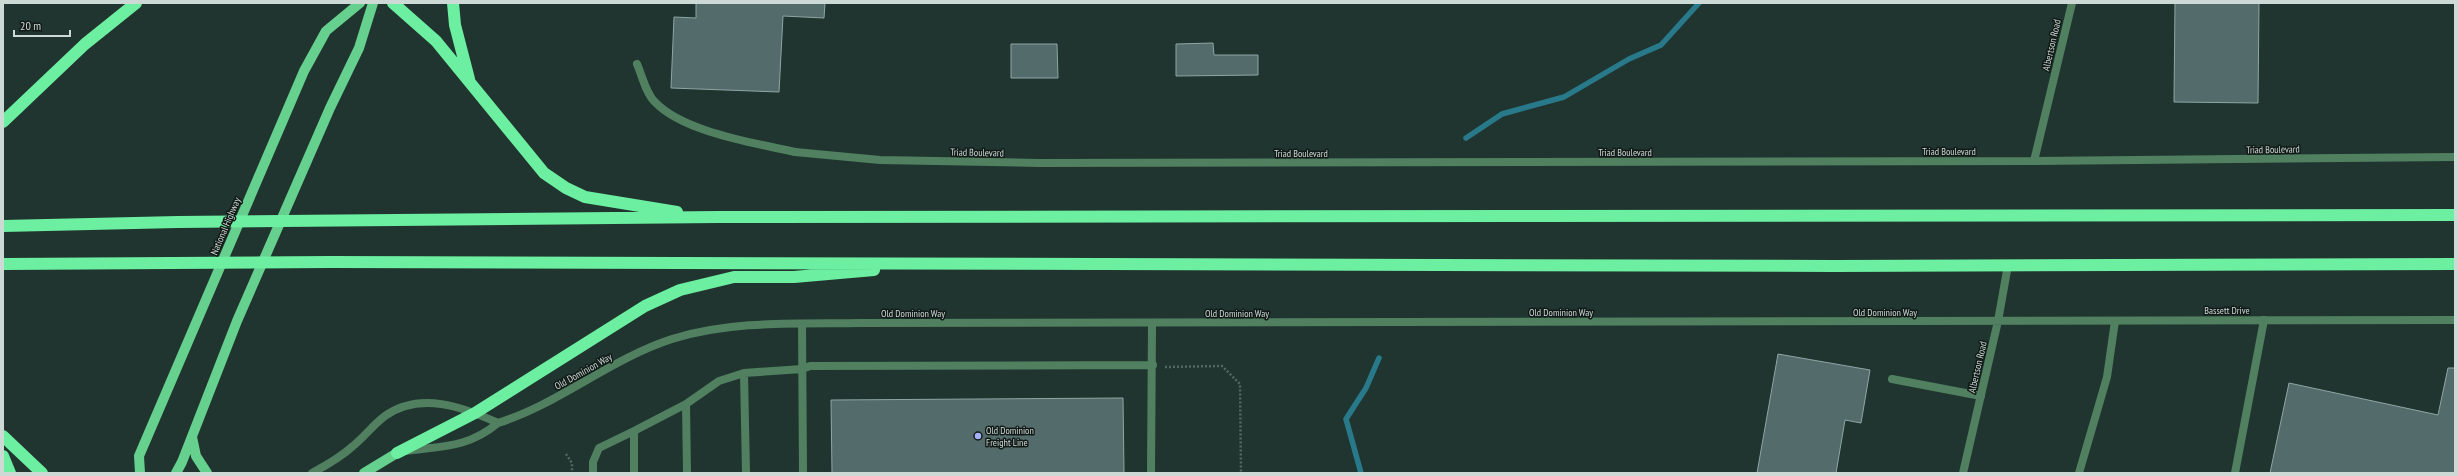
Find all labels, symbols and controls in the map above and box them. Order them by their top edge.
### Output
scale bar [14,12,70,38]
text: 20 m [20,18,41,33]
street label: Albertson Road [2039,18,2064,72]
street label: Triad Boulevard [2246,143,2300,156]
street label: Triad Boulevard [1922,145,1976,158]
street label: Triad Boulevard [950,146,1004,159]
street label: Triad Boulevard [1598,146,1652,159]
street label: Triad Boulevard [1274,147,1328,160]
street label: National Highway [207,195,244,257]
street label: Bassett Drive [2204,304,2250,317]
street label: Old Dominion Way [1529,306,1593,319]
street label: Old Dominion Way [1853,306,1917,319]
street label: Old Dominion Way [881,307,945,320]
street label: Old Dominion Way [1205,307,1269,320]
street label: Albertson Road [1965,340,1990,394]
street label: Old Dominion Way [552,350,615,393]
place label: Old Dominion Freight Line [986,424,1034,449]
marker: Old Dominion Freight Line [973,431,983,441]

